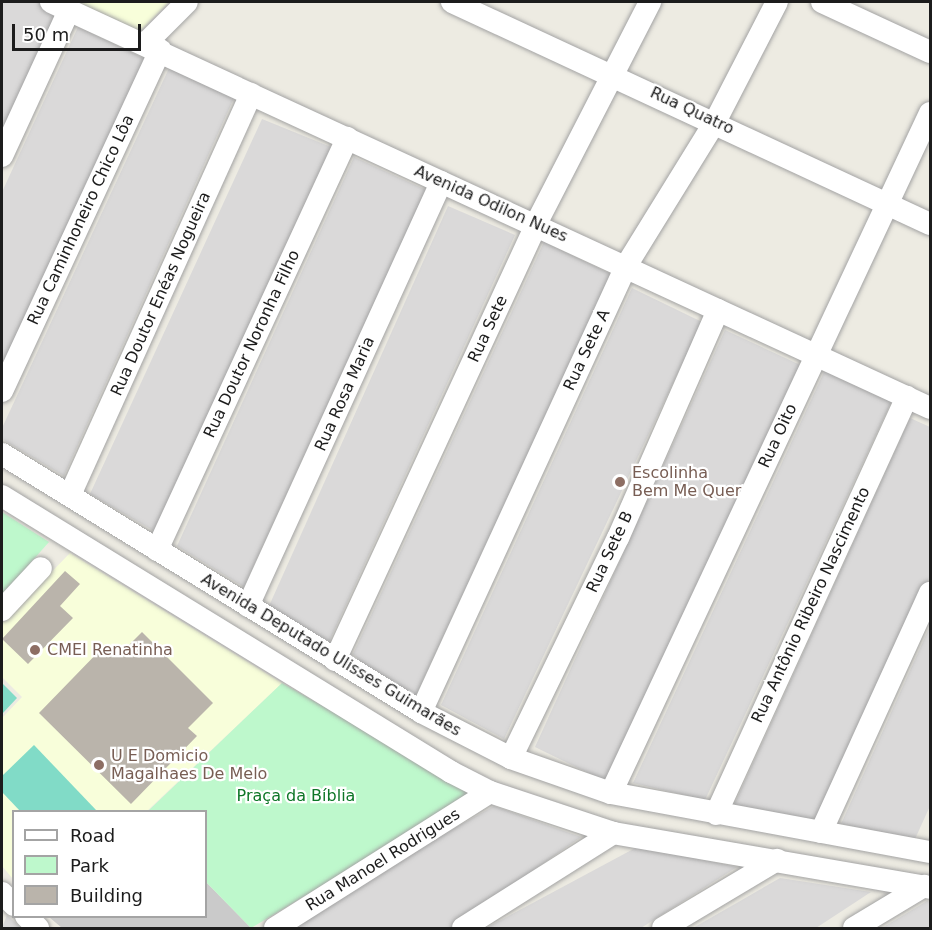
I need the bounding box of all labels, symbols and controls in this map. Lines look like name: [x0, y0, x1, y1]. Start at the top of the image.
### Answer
scale bar: [15, 12, 144, 50]
text: 50 m: [23, 24, 69, 45]
street label: Rua Quatro: [647, 83, 737, 139]
street label: Rua Caminhoneiro Chico Lôa: [24, 112, 138, 328]
street label: Avenida Odilon Nues: [411, 161, 571, 247]
street label: Rua Doutor Enéas Nogueira: [107, 189, 215, 399]
street label: Rua Doutor Noronha Filho: [200, 247, 304, 441]
street label: Rua Sete: [464, 293, 512, 365]
street label: Rua Sete A: [560, 306, 614, 394]
street label: Rua Rosa Maria: [311, 334, 379, 454]
street label: Rua Oito: [755, 401, 801, 471]
place label: Escolinha Bem Me Quer: [632, 463, 741, 501]
marker: Escolinha Bem Me Quer: [613, 475, 627, 489]
street label: Rua Antônio Ribeiro Nascimento: [748, 484, 874, 726]
street label: Rua Sete B: [583, 508, 637, 596]
street label: Avenida Deputado Ulisses Guimarães: [197, 570, 465, 740]
place label: CMEI Renatinha: [47, 640, 173, 660]
marker: CMEI Renatinha: [28, 643, 42, 657]
place label: U E Domicio Magalhaes De Melo: [111, 746, 267, 784]
marker: U E Domicio Magalhaes De Melo: [92, 758, 106, 772]
park label: Praça da Bíblia: [237, 786, 355, 806]
street label: Rua Manoel Rodrigues: [302, 805, 464, 915]
legend: [12, 810, 207, 918]
text: Road: [70, 825, 115, 846]
text: Park: [70, 855, 109, 876]
text: Building: [70, 885, 143, 906]

